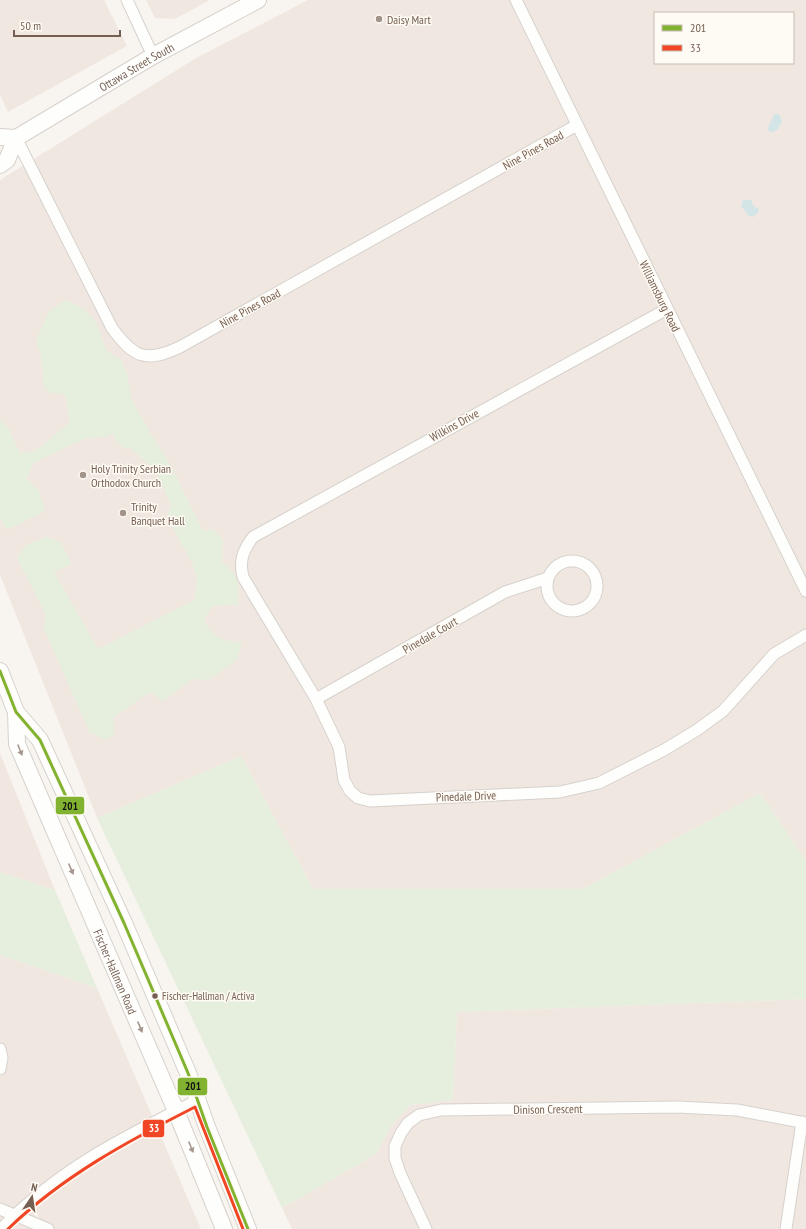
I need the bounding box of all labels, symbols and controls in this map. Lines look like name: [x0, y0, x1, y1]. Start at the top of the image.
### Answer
scale bar: [14, 12, 120, 38]
place label: Daisy Mart: [387, 12, 431, 27]
legend: [654, 12, 794, 64]
marker: Daisy Mart: [374, 14, 384, 24]
text: 50 m: [20, 18, 41, 33]
text: 201: [690, 20, 706, 35]
street label: Ottawa Street South: [96, 39, 176, 94]
text: 33: [690, 40, 701, 55]
street label: Nine Pines Road: [500, 127, 566, 173]
street label: Williamsburg Road: [636, 258, 684, 334]
street label: Nine Pines Road: [217, 285, 283, 331]
street label: Wilkins Drive: [427, 405, 481, 445]
place label: Holy Trinity Serbian Orthodox Church: [91, 461, 171, 490]
marker: Holy Trinity Serbian Orthodox Church: [78, 470, 88, 480]
place label: Trinity Banquet Hall: [131, 499, 185, 528]
marker: Trinity Banquet Hall: [118, 508, 128, 518]
street label: Pinedale Court: [400, 613, 461, 657]
one-way arrow: [17, 745, 23, 757]
street label: Pinedale Drive: [436, 787, 496, 805]
line badge: 201: [55, 796, 85, 815]
text: 201: [62, 799, 78, 813]
one-way arrow: [69, 864, 75, 876]
street label: Fischer-Hallman Road: [91, 927, 141, 1016]
place label: Fischer-Hallman / Activa: [162, 989, 255, 1003]
marker: Fischer-Hallman / Activa: [150, 991, 160, 1001]
one-way arrow: [137, 1022, 143, 1034]
line badge: 201: [177, 1077, 208, 1096]
text: 201: [185, 1079, 201, 1093]
street label: Dinison Crescent: [513, 1101, 583, 1117]
line badge: 33: [142, 1119, 165, 1138]
text: 33: [149, 1121, 159, 1135]
one-way arrow: [188, 1142, 194, 1153]
north arrow: [12, 1177, 52, 1217]
text: N: [30, 1180, 39, 1195]

